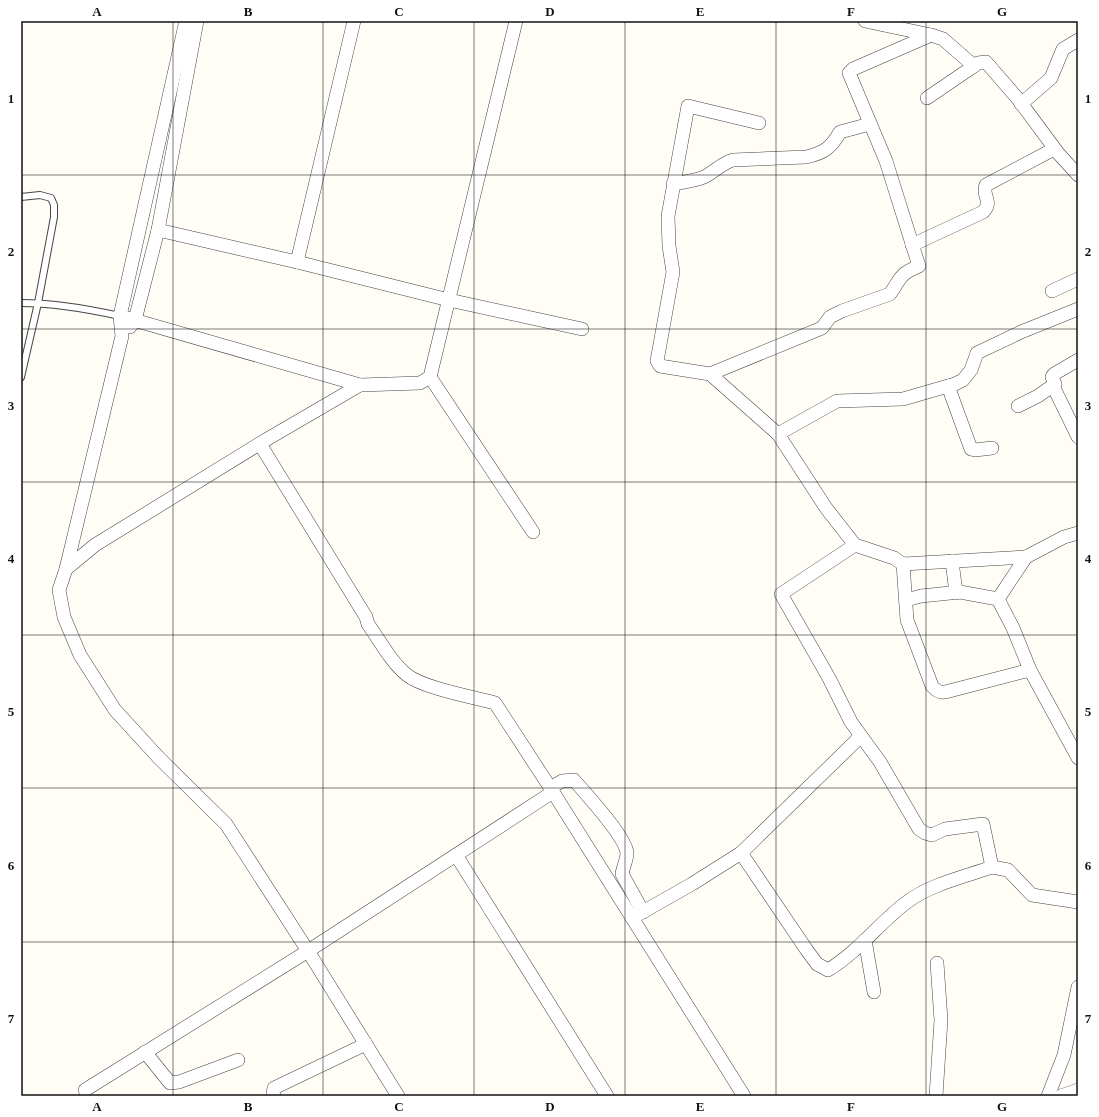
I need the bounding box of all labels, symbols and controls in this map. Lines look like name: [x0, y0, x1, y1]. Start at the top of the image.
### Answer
text: A: [92, 4, 102, 19]
text: B: [244, 4, 253, 19]
text: C: [394, 4, 404, 19]
text: D: [545, 4, 555, 19]
text: E: [696, 4, 704, 19]
text: F: [847, 4, 855, 19]
text: G: [997, 4, 1007, 19]
text: 1: [8, 91, 14, 106]
text: 1: [1085, 91, 1091, 106]
text: 2: [8, 244, 14, 259]
text: 2: [1085, 244, 1091, 259]
text: 3: [8, 398, 15, 413]
text: 3: [1085, 398, 1092, 413]
text: 4: [8, 551, 15, 566]
text: 4: [1085, 551, 1092, 566]
text: 5: [8, 704, 15, 719]
text: 5: [1085, 704, 1092, 719]
text: 6: [8, 858, 15, 873]
text: 6: [1085, 858, 1092, 873]
text: 7: [8, 1011, 15, 1026]
text: 7: [1085, 1011, 1092, 1026]
text: A: [92, 1099, 102, 1114]
text: B: [244, 1099, 253, 1114]
text: C: [394, 1099, 404, 1114]
text: D: [545, 1099, 555, 1114]
text: E: [696, 1099, 704, 1114]
text: F: [847, 1099, 855, 1114]
text: G: [997, 1099, 1007, 1114]

